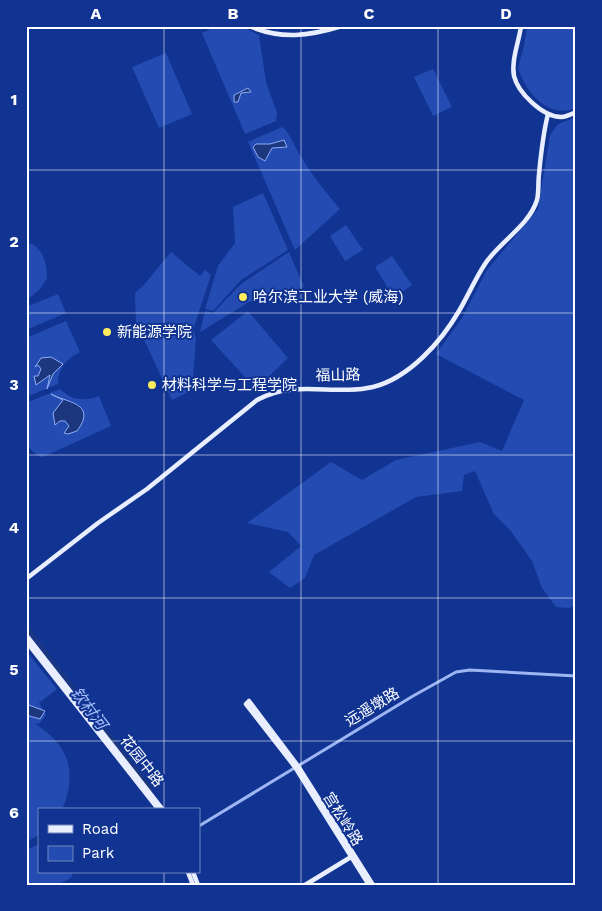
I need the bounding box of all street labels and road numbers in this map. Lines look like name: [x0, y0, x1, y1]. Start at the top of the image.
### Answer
street label: 福山路: [315, 366, 361, 384]
street label: 远遥墩路: [342, 684, 402, 730]
street label: 花园中路: [116, 732, 168, 790]
street label: 宫松岭路: [319, 789, 367, 849]

